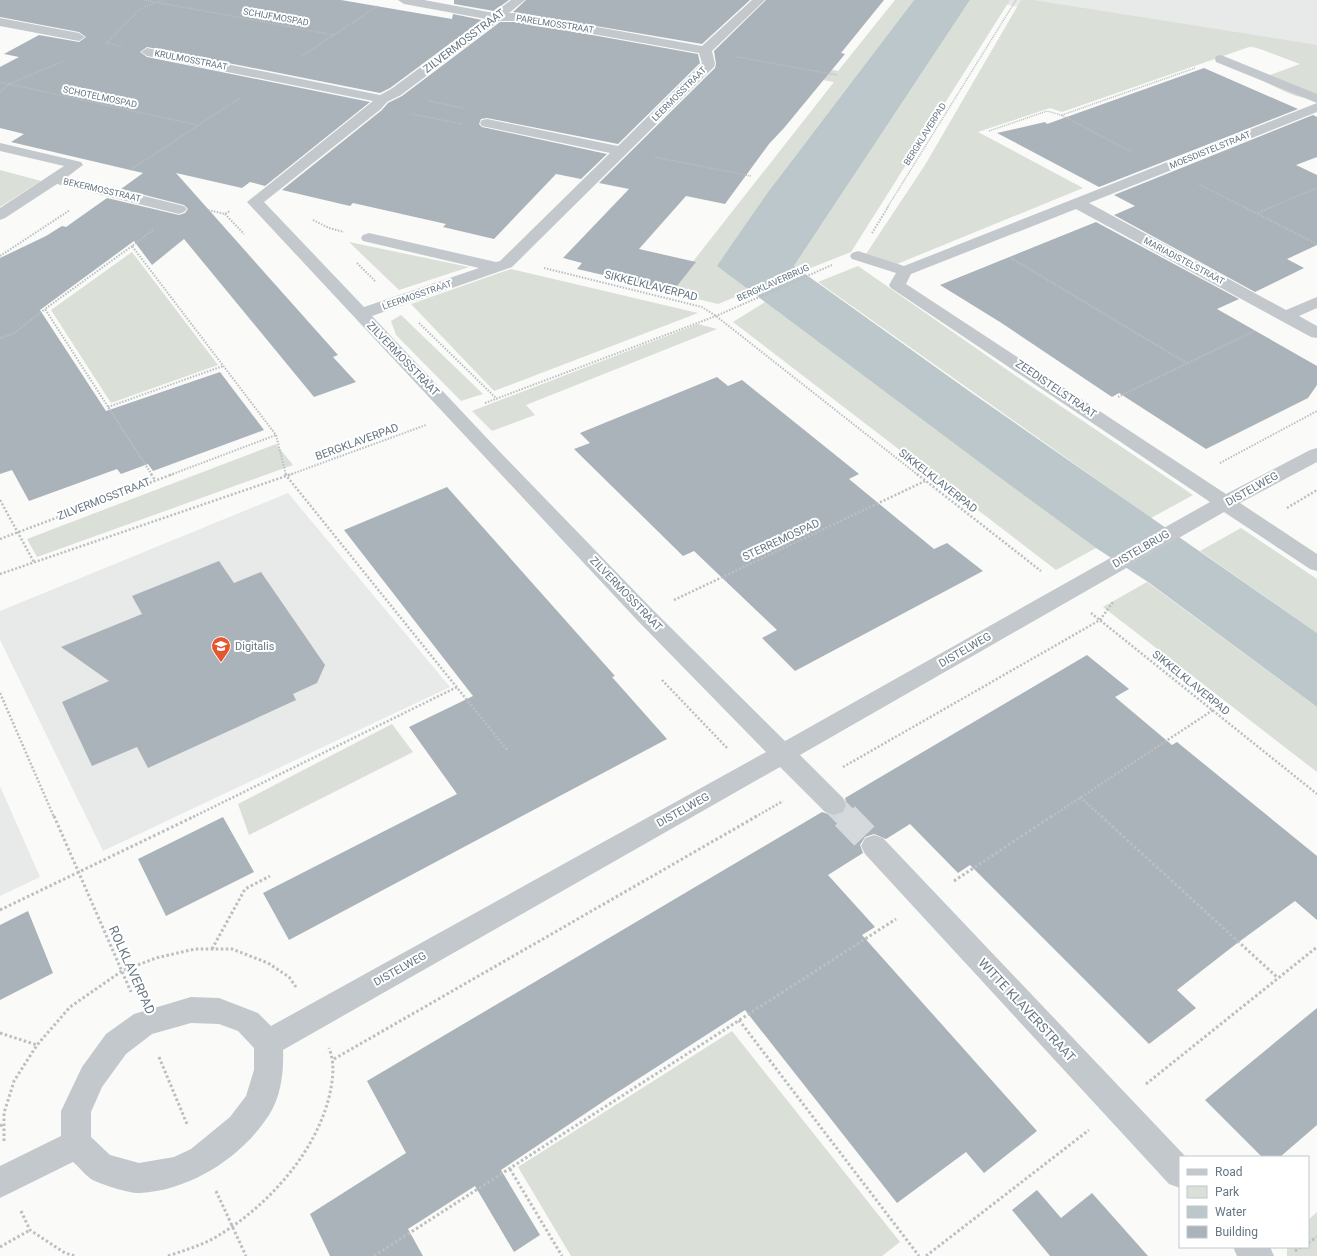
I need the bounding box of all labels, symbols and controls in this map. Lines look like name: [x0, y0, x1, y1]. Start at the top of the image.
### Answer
street label: SCHIJFMOSPAD: [243, 6, 310, 28]
street label: ZILVERMOSSTRAAT: [421, 6, 508, 76]
street label: PARELMOSSTRAAT: [515, 13, 595, 35]
street label: KRULMOSSTRAAT: [154, 48, 229, 72]
street label: LEERMOSSTRAAT: [650, 64, 709, 123]
street label: SCHOTELMOSPAD: [62, 84, 138, 110]
street label: BERGKLAVERPAD: [902, 101, 948, 167]
street label: MOESDISTELSTRAAT: [1168, 129, 1252, 171]
street label: BEKERMOSSTRAAT: [62, 176, 142, 204]
street label: MARIADISTELSTRAAT: [1142, 236, 1226, 287]
street label: BERGKLAVERBRUG: [735, 263, 811, 303]
street label: SIKKELKLAVERPAD: [603, 268, 699, 304]
street label: LEERMOSSTRAAT: [381, 278, 454, 312]
street label: ZILVERMOSSTRAAT: [364, 319, 442, 399]
street label: ZEEDISTELSTRAAT: [1013, 357, 1099, 421]
street label: BERGKLAVERPAD: [314, 421, 400, 463]
street label: SIKKELKLAVERPAD: [896, 446, 980, 516]
street label: DISTELWEG: [1223, 469, 1281, 509]
street label: ZILVERMOSSTRAAT: [56, 475, 153, 523]
street label: STERREMOSPAD: [740, 516, 822, 564]
street label: DISTELBRUG: [1110, 527, 1172, 571]
street label: ZILVERMOSSTRAAT: [587, 554, 665, 634]
street label: DISTELWEG: [937, 630, 993, 670]
school or university icon: Digitalis: [210, 635, 232, 663]
place label: Digitalis: [235, 640, 275, 653]
street label: SIKKELKLAVERPAD: [1150, 648, 1232, 718]
street label: DISTELWEG: [654, 790, 712, 830]
street label: ROLKLAVERPAD: [106, 923, 158, 1017]
street label: DISTELWEG: [371, 949, 429, 989]
street label: WITTE KLAVERSTRAAT: [975, 955, 1079, 1065]
legend: [1179, 1156, 1309, 1248]
text: Road: [1215, 1165, 1243, 1179]
text: Park: [1215, 1185, 1240, 1199]
text: Water: [1215, 1205, 1246, 1219]
text: Building: [1215, 1225, 1258, 1239]

